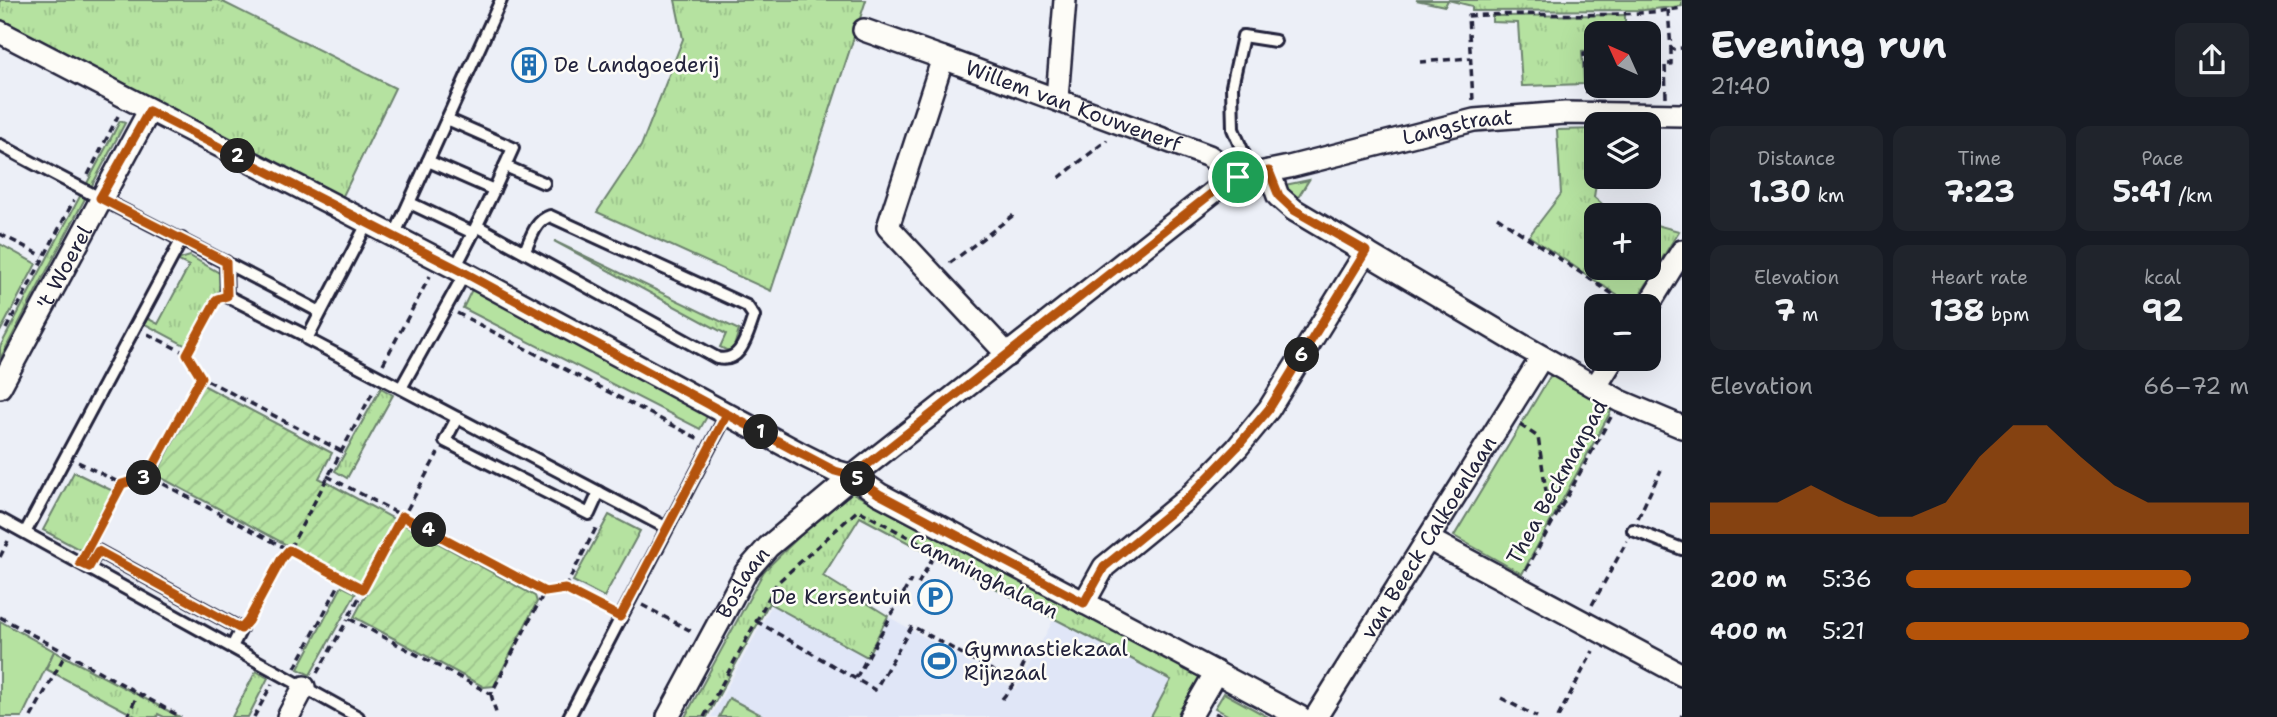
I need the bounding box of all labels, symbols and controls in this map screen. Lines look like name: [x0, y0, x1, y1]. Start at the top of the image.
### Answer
text: Evening run: [1710, 19, 1947, 70]
north arrow: [1584, 21, 1661, 98]
map controls: [1584, 21, 1661, 371]
button: share: [2175, 23, 2249, 97]
building icon: De Landgoederij: [510, 46, 548, 84]
place label: De Landgoederij: [554, 51, 719, 79]
street label: Willem van Kouwenerf: [961, 53, 1185, 159]
text: 21:40: [1710, 71, 1771, 101]
street label: Langstraat: [1399, 103, 1514, 152]
button: layers: [1584, 112, 1661, 189]
pin: 2: [220, 138, 256, 174]
text: 2: [231, 143, 244, 168]
text: Distance: [1758, 146, 1835, 171]
text: Time: [1958, 146, 2001, 171]
text: Pace: [2142, 146, 2183, 171]
pin: [1208, 147, 1268, 207]
icon: arrive: [1219, 158, 1257, 196]
text: 1.30: [1749, 171, 1811, 212]
text: 7:23: [1944, 171, 2015, 212]
text: 5:41: [2112, 171, 2172, 212]
text: km: [1811, 183, 1844, 208]
text: /km: [2172, 183, 2213, 208]
button: +: [1584, 203, 1661, 280]
street label: 't Woerel: [31, 220, 99, 314]
text: Elevation: [1754, 265, 1839, 290]
text: Heart rate: [1931, 265, 2028, 290]
text: kcal: [2144, 265, 2181, 290]
text: 7: [1775, 290, 1796, 331]
text: 138: [1930, 290, 1985, 331]
text: 92: [2142, 290, 2183, 331]
button: −: [1584, 294, 1661, 371]
text: m: [1796, 302, 1818, 327]
text: bpm: [1985, 302, 2029, 327]
pin: 6: [1284, 338, 1320, 372]
text: 6: [1295, 342, 1308, 367]
text: Elevation: [1710, 371, 1813, 401]
text: 66–72 m: [2143, 371, 2249, 401]
street label: Thea Beckmanpad: [1500, 395, 1614, 569]
pin: 1: [744, 414, 778, 450]
text: 1: [756, 419, 765, 444]
street label: van Beeck Calkoenlaan: [1354, 431, 1503, 644]
pin: 3: [127, 461, 162, 496]
pin: 5: [840, 462, 876, 496]
text: 3: [137, 465, 150, 490]
text: 5: [852, 466, 863, 491]
pin: 4: [412, 512, 446, 548]
text: 4: [422, 517, 435, 542]
street label: Camminghalaan: [905, 526, 1063, 626]
street label: Boslaan: [710, 541, 776, 623]
text: 200 m: [1710, 564, 1787, 594]
text: 5:36: [1822, 564, 1872, 594]
parking icon: De Kersentuin: [916, 578, 954, 616]
place label: De Kersentuin: [771, 583, 911, 611]
text: 400 m: [1710, 616, 1787, 646]
text: 5:21: [1822, 616, 1865, 646]
place label: Gymnastiekzaal Rijnzaal: [964, 635, 1129, 687]
sports icon: Gymnastiekzaal Rijnzaal: [920, 642, 958, 680]

